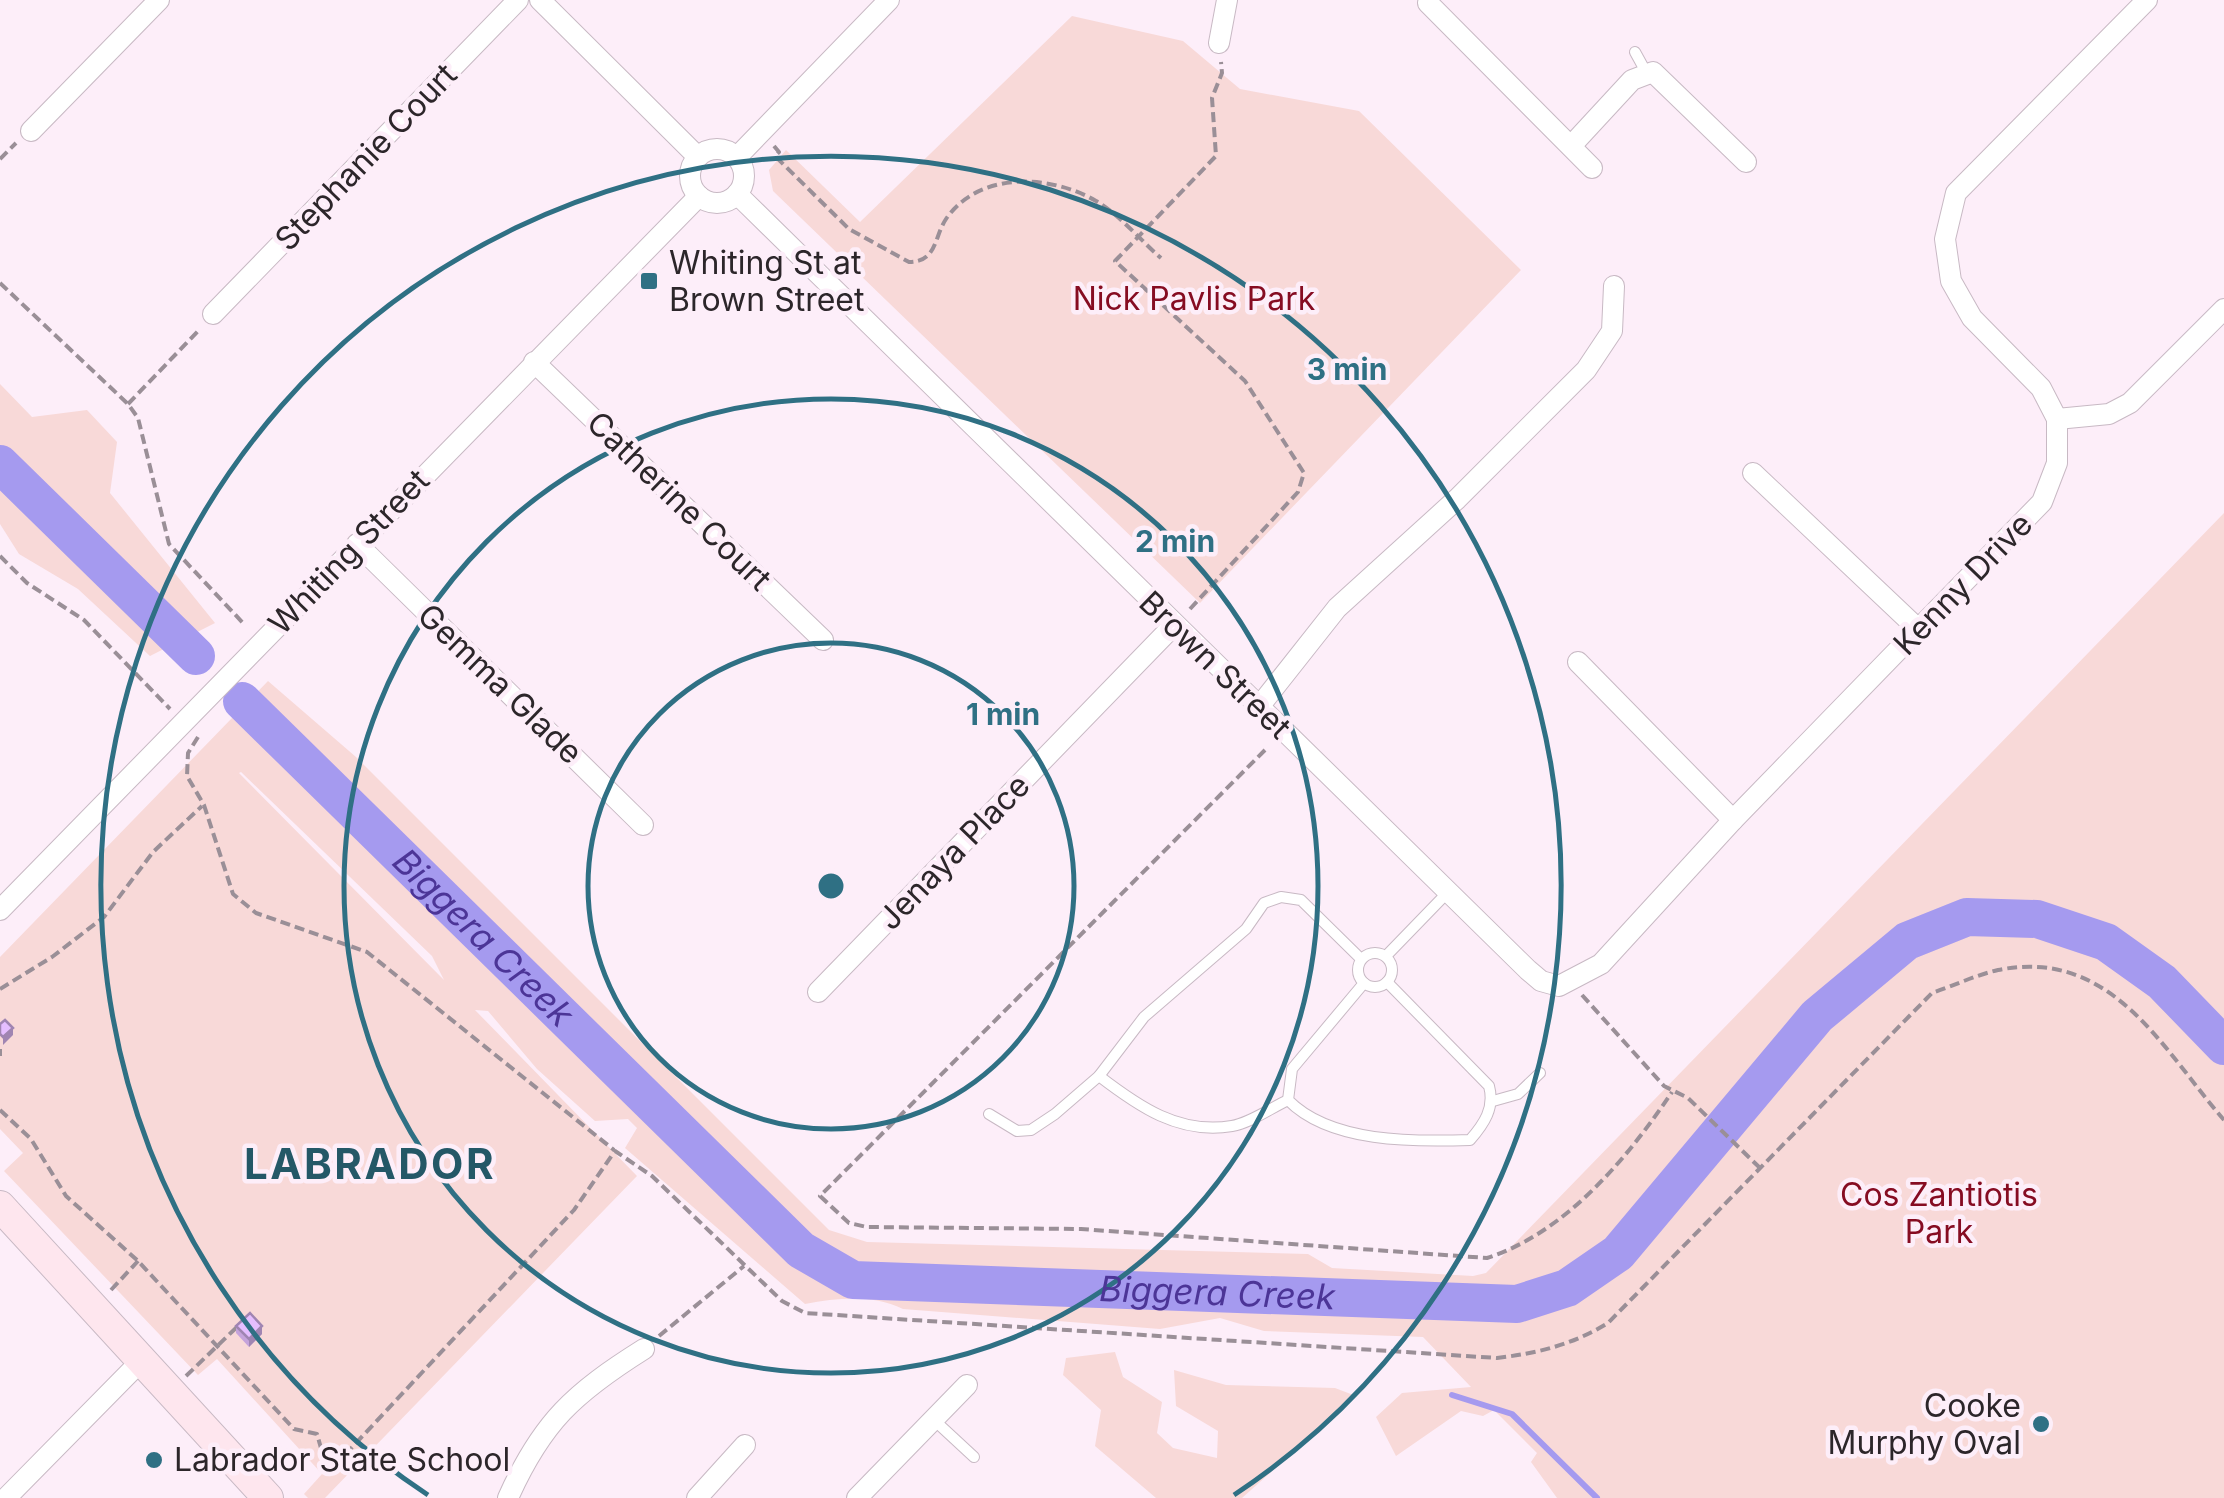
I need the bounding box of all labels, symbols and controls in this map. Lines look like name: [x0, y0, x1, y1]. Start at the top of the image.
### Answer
street label: Stephanie Court: [267, 55, 465, 258]
place label: Whiting St at Brown Street: [669, 243, 864, 319]
marker: Whiting St at Brown Street: [638, 270, 660, 292]
park label: Nick Pavlis Park: [1073, 279, 1316, 318]
text: 3 min: [1307, 351, 1387, 387]
street label: Catherine Court: [579, 403, 779, 598]
street label: Whiting Street: [260, 461, 437, 642]
street label: Kenny Drive: [1885, 504, 2040, 663]
text: 2 min: [1135, 523, 1215, 559]
street label: Brown Street: [1132, 583, 1299, 747]
street label: Gemma Glade: [410, 595, 591, 772]
text: 1 min: [966, 696, 1040, 732]
street label: Jenaya Place: [870, 766, 1038, 938]
water label: Biggera Creek: [385, 839, 583, 1035]
centre of rings: [813, 868, 849, 904]
district label: LABRADOR: [244, 1138, 496, 1189]
park label: Cos Zantiotis Park: [1840, 1175, 2038, 1251]
water label: Biggera Creek: [1098, 1267, 1337, 1317]
place label: Cooke Murphy Oval: [1828, 1386, 2021, 1462]
marker: Cooke Murphy Oval: [2030, 1413, 2052, 1435]
place label: Labrador State School: [174, 1440, 510, 1479]
marker: Labrador State School: [143, 1449, 165, 1471]

